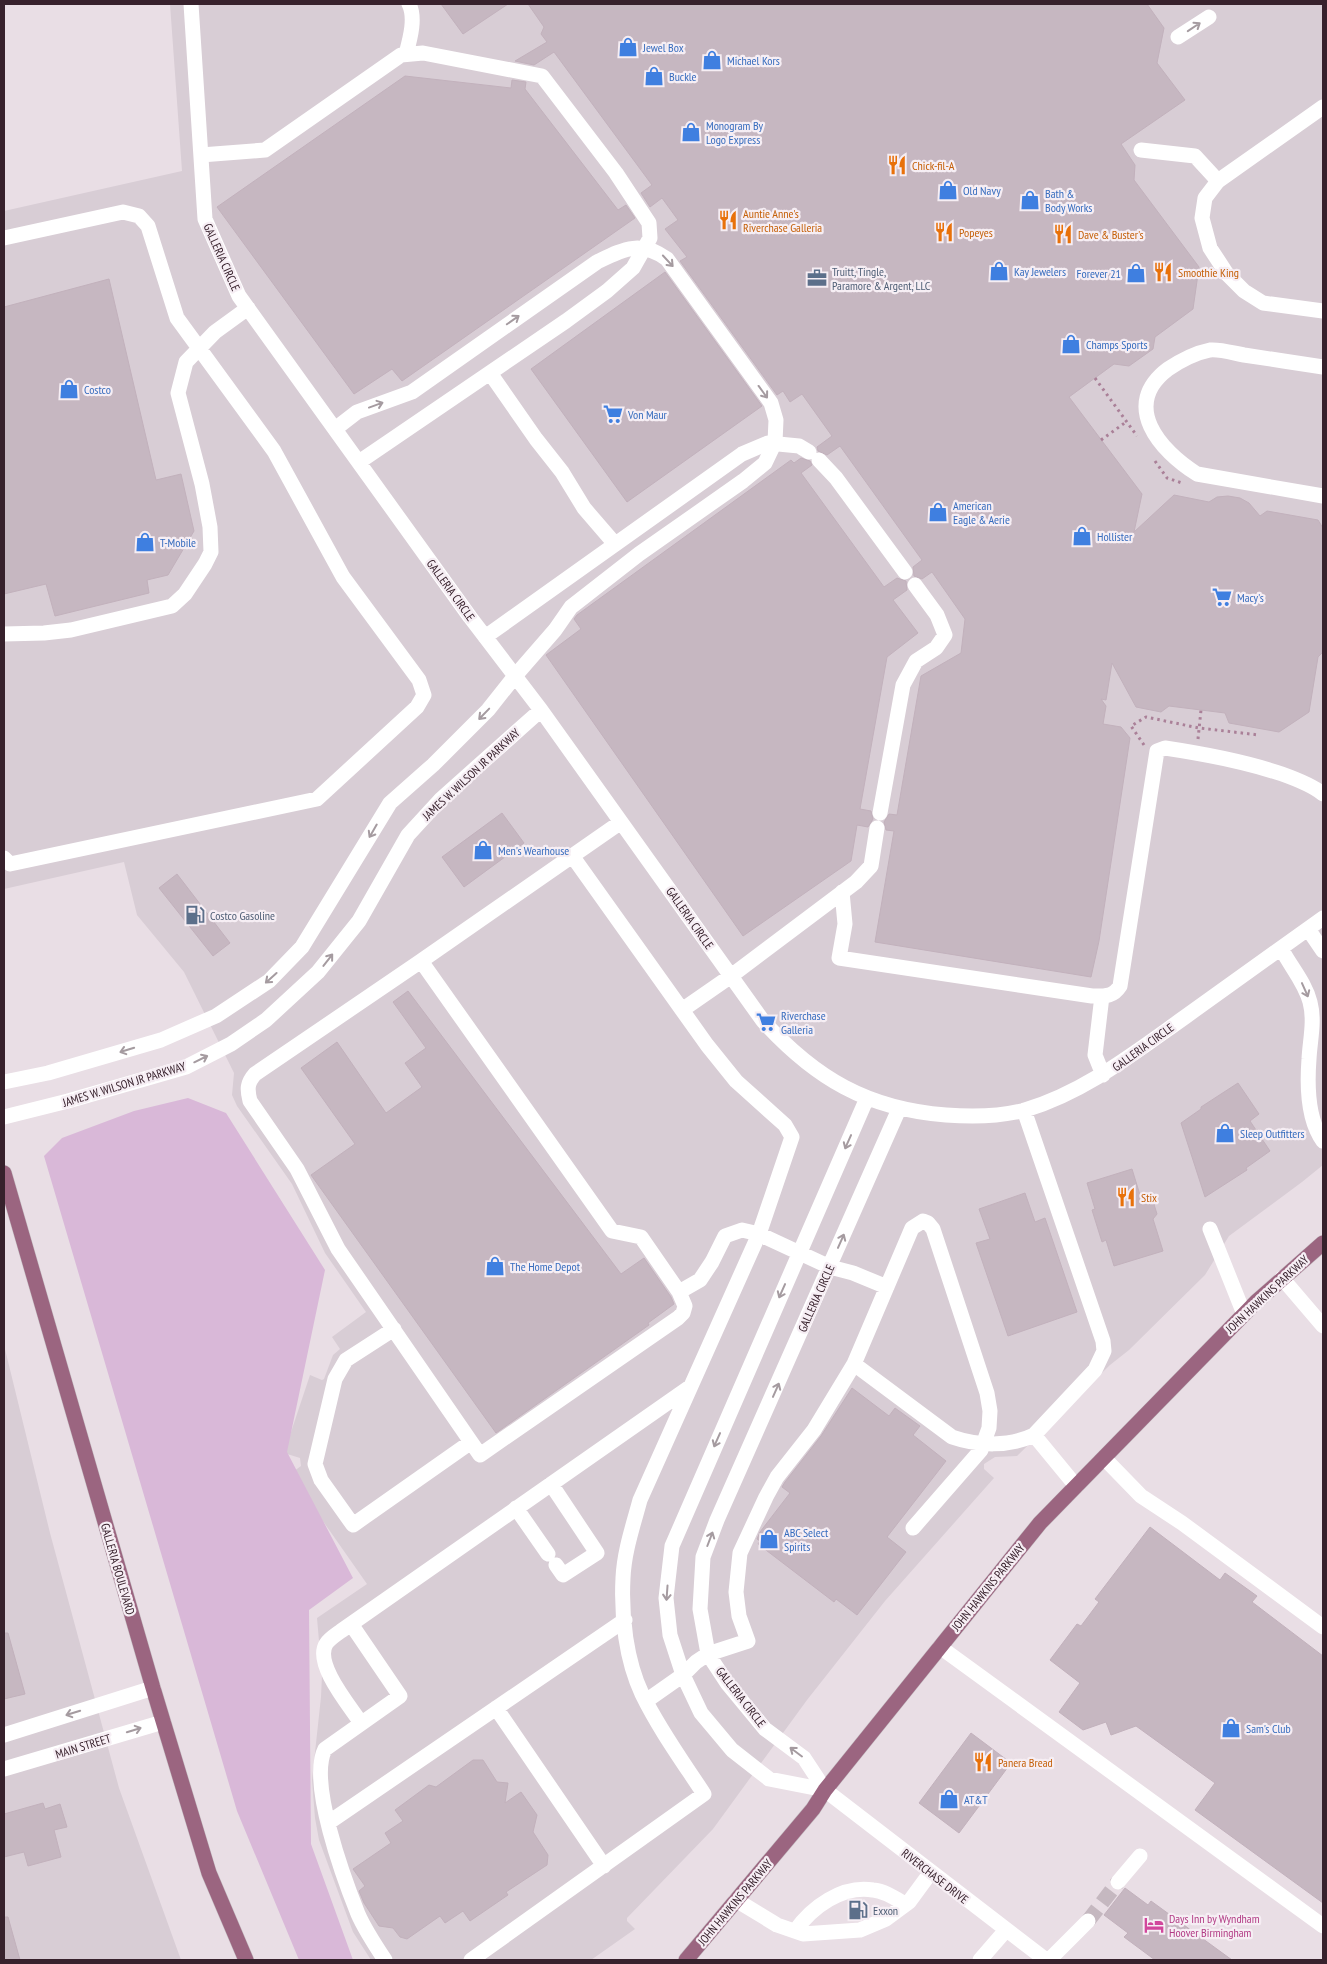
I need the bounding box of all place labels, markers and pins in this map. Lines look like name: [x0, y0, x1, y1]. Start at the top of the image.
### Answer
shop icon: Jewel Box: [617, 36, 639, 58]
place label: Jewel Box: [642, 40, 684, 55]
shop icon: Michael Kors: [701, 49, 723, 71]
place label: Michael Kors: [727, 53, 780, 68]
shop icon: Buckle: [643, 65, 665, 87]
place label: Buckle: [669, 69, 697, 84]
place label: Monogram By Logo Express: [706, 118, 764, 147]
shop icon: Monogram By Logo Express: [680, 121, 702, 143]
restaurant icon: Chick-fil-A: [886, 154, 908, 176]
place label: Chick-fil-A: [912, 158, 955, 173]
shop icon: Old Navy: [937, 179, 959, 201]
place label: Old Navy: [963, 183, 1001, 198]
place label: Bath & Body Works: [1045, 186, 1092, 215]
shop icon: Bath & Body Works: [1019, 189, 1041, 211]
place label: Auntie Anne's Riverchase Galleria: [743, 206, 822, 235]
restaurant icon: Auntie Anne's Riverchase Galleria: [717, 209, 739, 231]
restaurant icon: Popeyes: [933, 221, 955, 243]
restaurant icon: Dave & Buster's: [1052, 223, 1074, 245]
place label: Popeyes: [959, 225, 993, 240]
place label: Dave & Buster's: [1078, 227, 1144, 242]
shop icon: Kay Jewelers: [988, 260, 1010, 282]
restaurant icon: Smoothie King: [1152, 261, 1174, 283]
shop icon: Forever 21: [1125, 262, 1147, 284]
place label: Truitt, Tingle, Paramore & Argent, LLC: [832, 264, 931, 293]
place label: Kay Jewelers: [1014, 264, 1066, 279]
place label: Smoothie King: [1178, 265, 1239, 280]
place label: Forever 21: [1077, 266, 1121, 281]
office icon: Truitt, Tingle, Paramore & Argent, LLC: [806, 267, 828, 289]
shop icon: Champs Sports: [1060, 333, 1082, 355]
place label: Champs Sports: [1086, 337, 1148, 352]
shop icon: Costco: [58, 378, 80, 400]
place label: Costco: [84, 382, 111, 397]
supermarket icon: Von Maur: [602, 403, 624, 425]
place label: Von Maur: [627, 407, 668, 422]
place label: American Eagle & Aerie: [953, 498, 1010, 527]
shop icon: American Eagle & Aerie: [927, 501, 949, 523]
shop icon: Hollister: [1071, 525, 1093, 547]
place label: Hollister: [1097, 529, 1133, 544]
shop icon: T-Mobile: [134, 531, 156, 553]
place label: T-Mobile: [160, 535, 196, 550]
supermarket icon: Macy's: [1211, 586, 1233, 608]
place label: Macy's: [1237, 590, 1264, 605]
shop icon: Men's Wearhouse: [472, 839, 494, 861]
place label: Men's Wearhouse: [498, 843, 569, 858]
fuel station icon: Costco Gasoline: [184, 904, 206, 926]
place label: Costco Gasoline: [210, 908, 275, 923]
place label: Riverchase Galleria: [781, 1008, 826, 1037]
supermarket icon: Riverchase Galleria: [755, 1011, 777, 1033]
shop icon: Sleep Outfitters: [1214, 1122, 1236, 1144]
place label: Sleep Outfitters: [1240, 1126, 1305, 1141]
restaurant icon: Stix: [1115, 1186, 1137, 1208]
place label: Stix: [1141, 1190, 1157, 1205]
shop icon: The Home Depot: [484, 1255, 506, 1277]
place label: The Home Depot: [510, 1259, 581, 1274]
place label: ABC Select Spirits: [784, 1525, 829, 1554]
shop icon: ABC Select Spirits: [758, 1528, 780, 1550]
shop icon: Sam's Club: [1220, 1717, 1242, 1739]
place label: Sam's Club: [1246, 1721, 1291, 1736]
restaurant icon: Panera Bread: [972, 1751, 994, 1773]
place label: Panera Bread: [998, 1755, 1053, 1770]
shop icon: AT&T: [938, 1788, 960, 1810]
place label: AT&T: [964, 1792, 988, 1807]
fuel station icon: Exxon: [847, 1899, 869, 1921]
place label: Exxon: [873, 1903, 898, 1918]
place label: Days Inn by Wyndham Hoover Birmingham: [1169, 1911, 1260, 1940]
hotel icon: Days Inn by Wyndham Hoover Birmingham: [1143, 1914, 1165, 1936]

